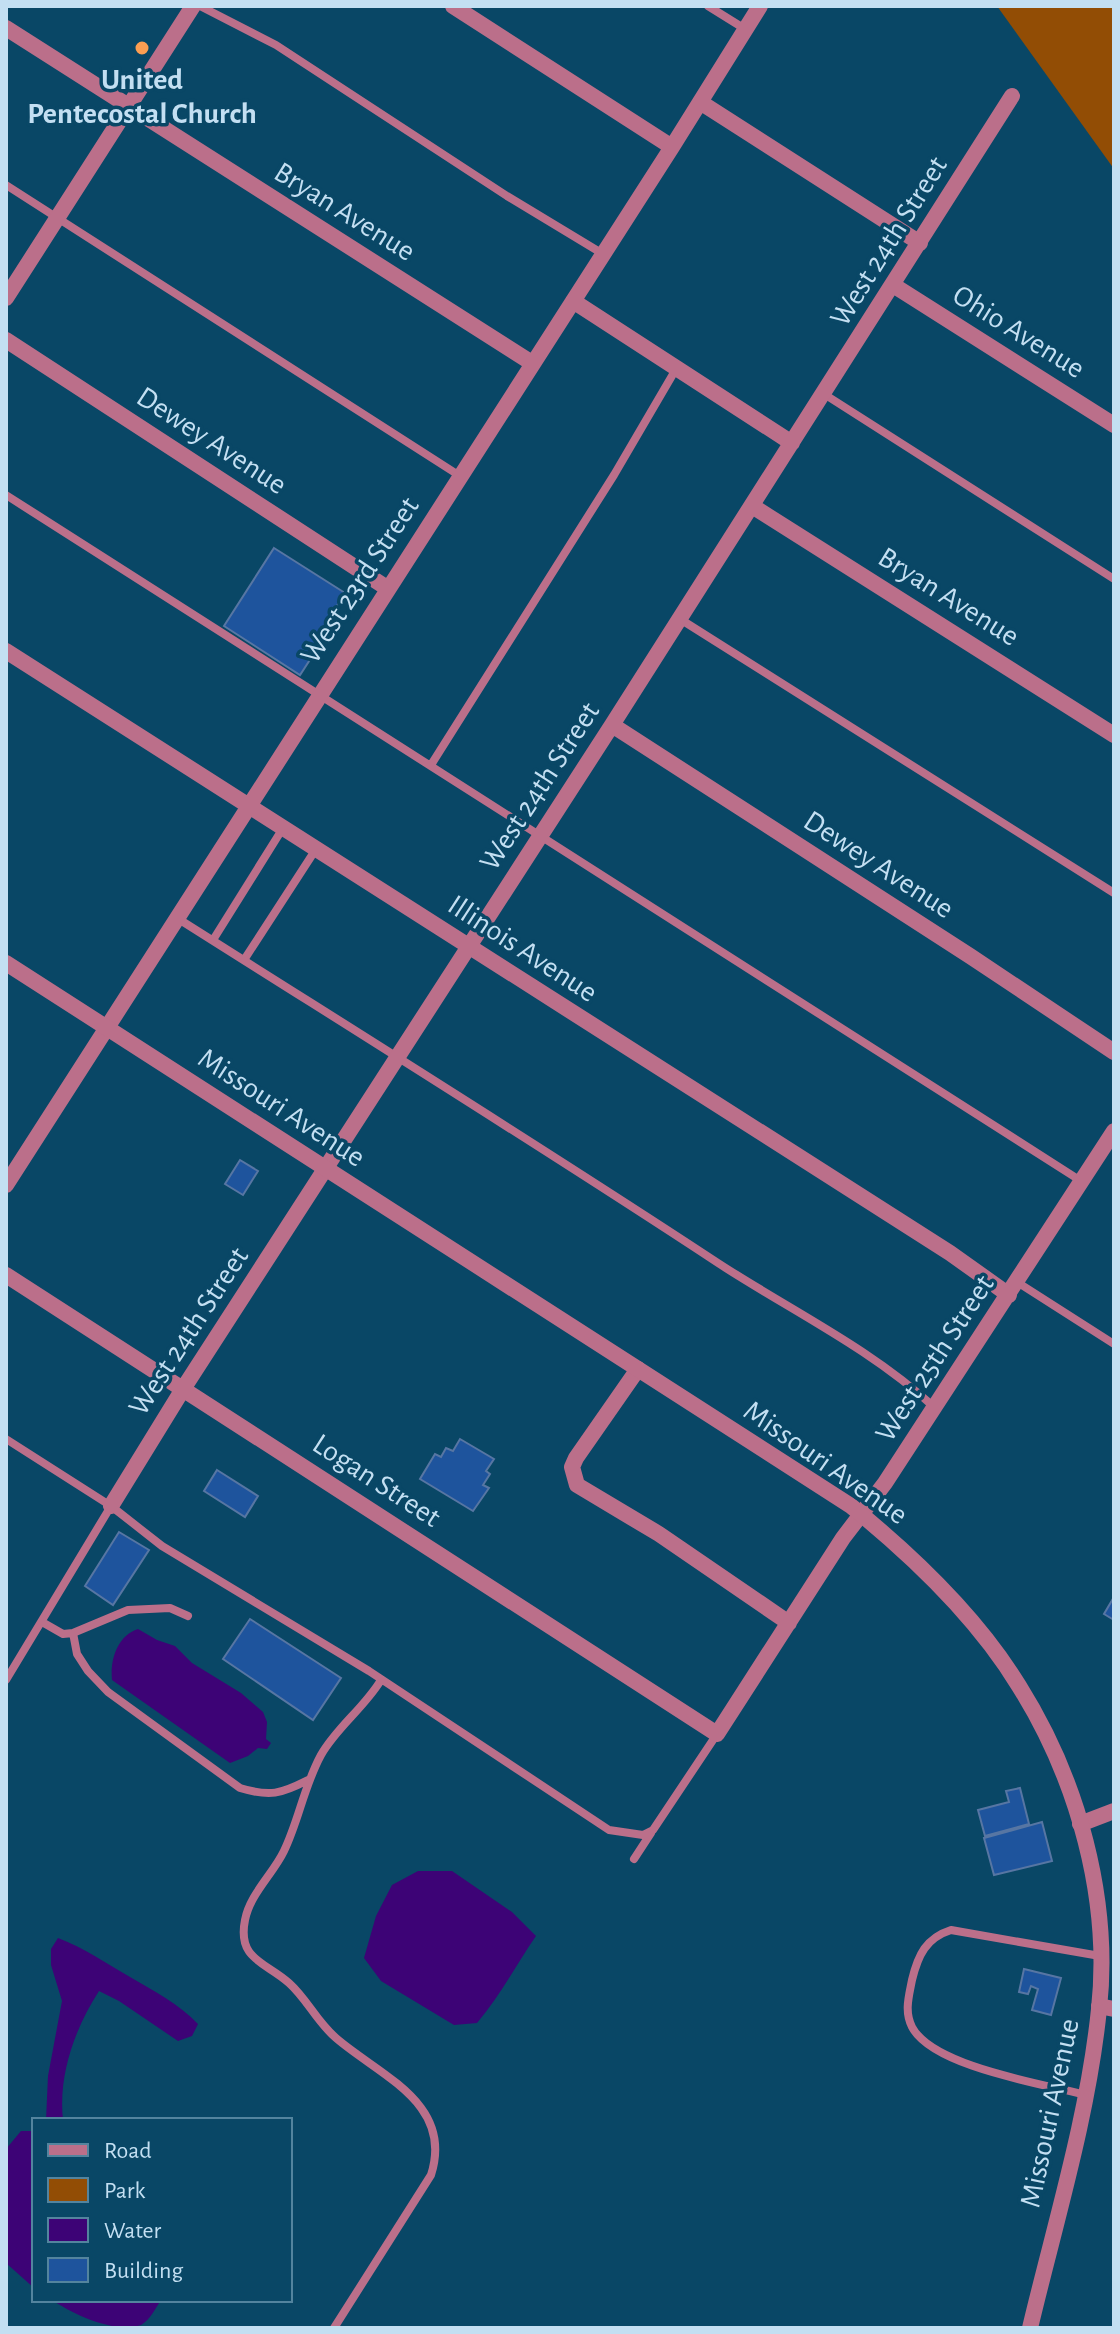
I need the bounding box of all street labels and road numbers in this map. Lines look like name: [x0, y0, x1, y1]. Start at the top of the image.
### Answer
street label: West 24th Street: [825, 151, 953, 332]
street label: Bryan Avenue: [269, 157, 420, 267]
street label: Ohio Avenue: [947, 280, 1090, 384]
street label: Dewey Avenue: [131, 381, 292, 500]
street label: West 23rd Street: [295, 492, 425, 669]
street label: Bryan Avenue: [873, 542, 1024, 652]
street label: West 24th Street: [474, 697, 605, 876]
street label: Dewey Avenue: [798, 805, 959, 924]
street label: Illinois Avenue: [443, 890, 602, 1008]
street label: Missouri Avenue: [193, 1043, 370, 1173]
street label: West 24th Street: [123, 1242, 254, 1421]
street label: West 25th Street: [870, 1270, 1000, 1447]
street label: Missouri Avenue: [738, 1395, 913, 1530]
street label: Logan Street: [307, 1429, 446, 1533]
street label: Missouri Avenue: [1015, 2016, 1085, 2210]

